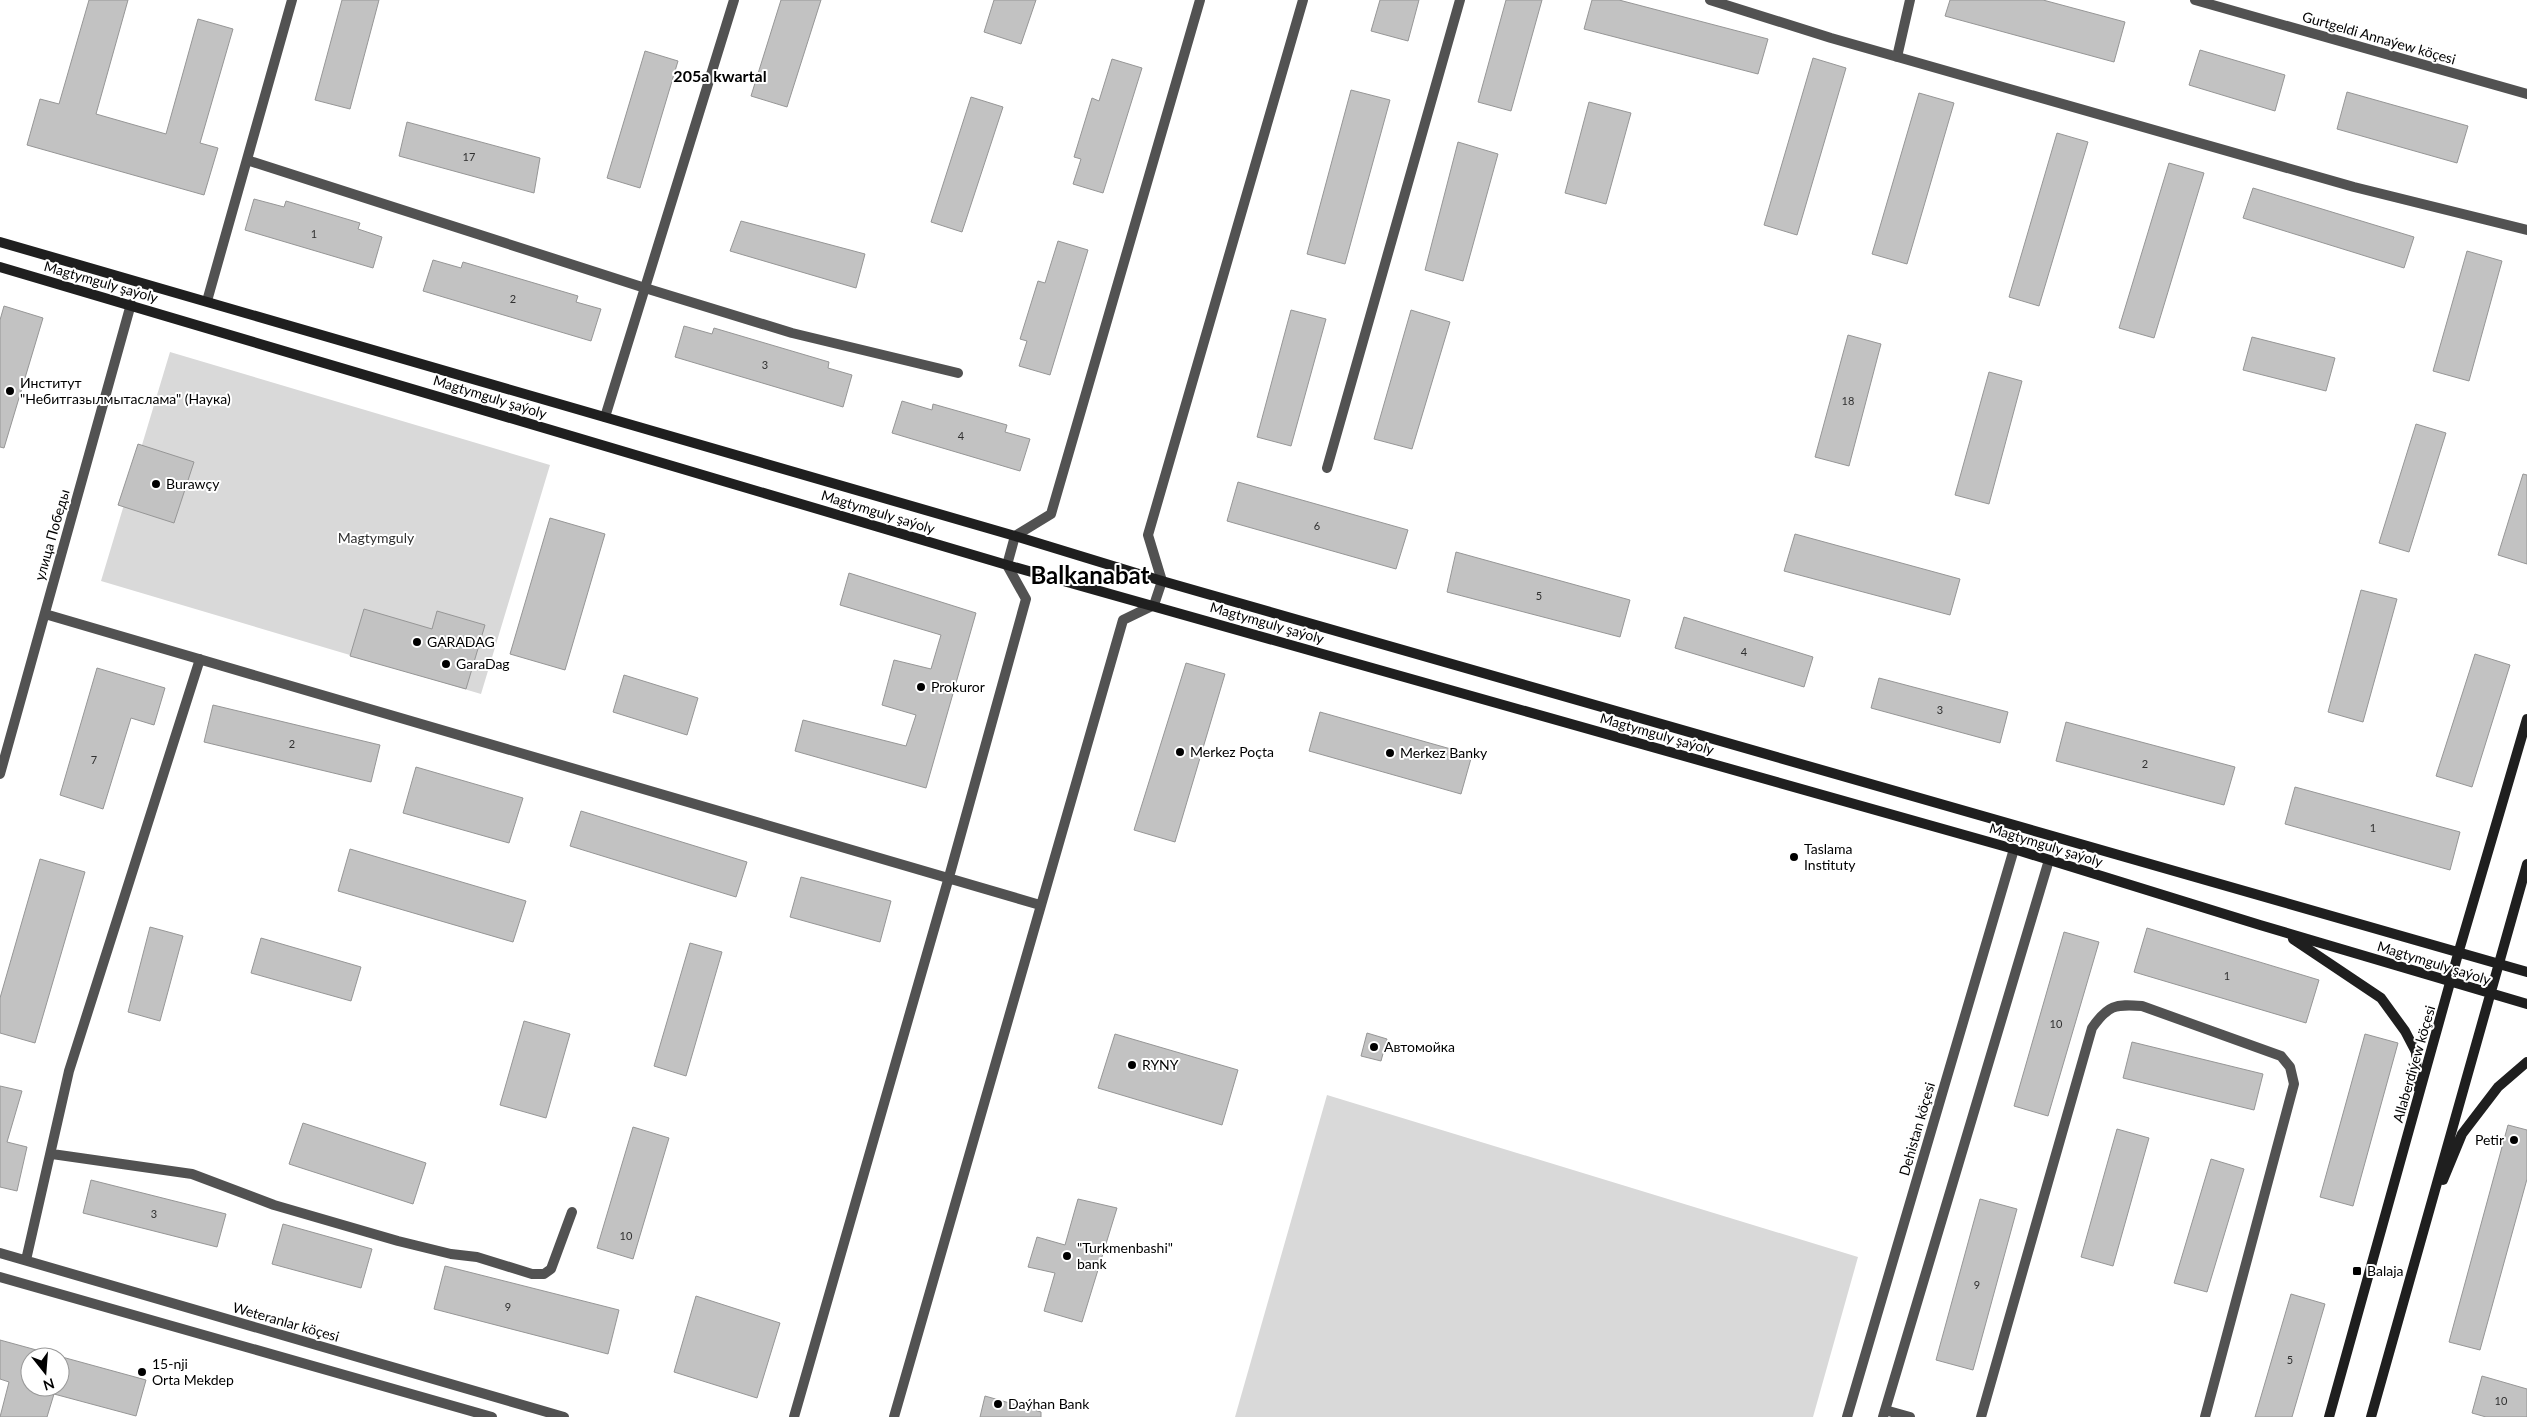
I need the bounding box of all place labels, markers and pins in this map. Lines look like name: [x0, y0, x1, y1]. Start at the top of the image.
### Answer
place label: Институт "Небитгазылмытаслама" (Наука): [20, 374, 231, 407]
marker: Институт "Небитгазылмытаслама" (Наука): [4, 385, 16, 397]
place label: Burawçy: [166, 475, 220, 492]
marker: Burawçy: [150, 478, 162, 490]
place label: GARADAG: [427, 633, 495, 650]
marker: GARADAG: [411, 636, 423, 648]
place label: GaraDag: [456, 655, 510, 672]
marker: GaraDag: [440, 658, 452, 670]
place label: Prokuror: [931, 678, 985, 695]
marker: Prokuror: [915, 681, 927, 693]
place label: Merkez Poçta: [1190, 743, 1274, 760]
place label: Merkez Banky: [1400, 744, 1488, 761]
marker: Merkez Poçta: [1174, 746, 1186, 758]
marker: Merkez Banky: [1384, 747, 1396, 759]
place label: Taslama Instituty: [1804, 840, 1856, 873]
marker: Taslama Instituty: [1788, 851, 1800, 863]
place label: Автомойка: [1384, 1038, 1455, 1055]
marker: Автомойка: [1368, 1041, 1380, 1053]
place label: RYNY: [1142, 1056, 1179, 1073]
marker: RYNY: [1126, 1059, 1138, 1071]
place label: Petir: [2475, 1131, 2504, 1148]
marker: Petir: [2508, 1134, 2520, 1146]
place label: "Turkmenbashi" bank: [1077, 1239, 1173, 1272]
marker: "Turkmenbashi" bank: [1061, 1250, 1073, 1262]
place label: Balaja: [2367, 1262, 2404, 1279]
marker: Balaja: [2351, 1265, 2363, 1277]
place label: 15-nji Orta Mekdep: [152, 1355, 234, 1388]
marker: 15-nji Orta Mekdep: [136, 1366, 148, 1378]
place label: Daýhan Bank: [1008, 1395, 1090, 1412]
marker: Daýhan Bank: [992, 1398, 1004, 1410]

